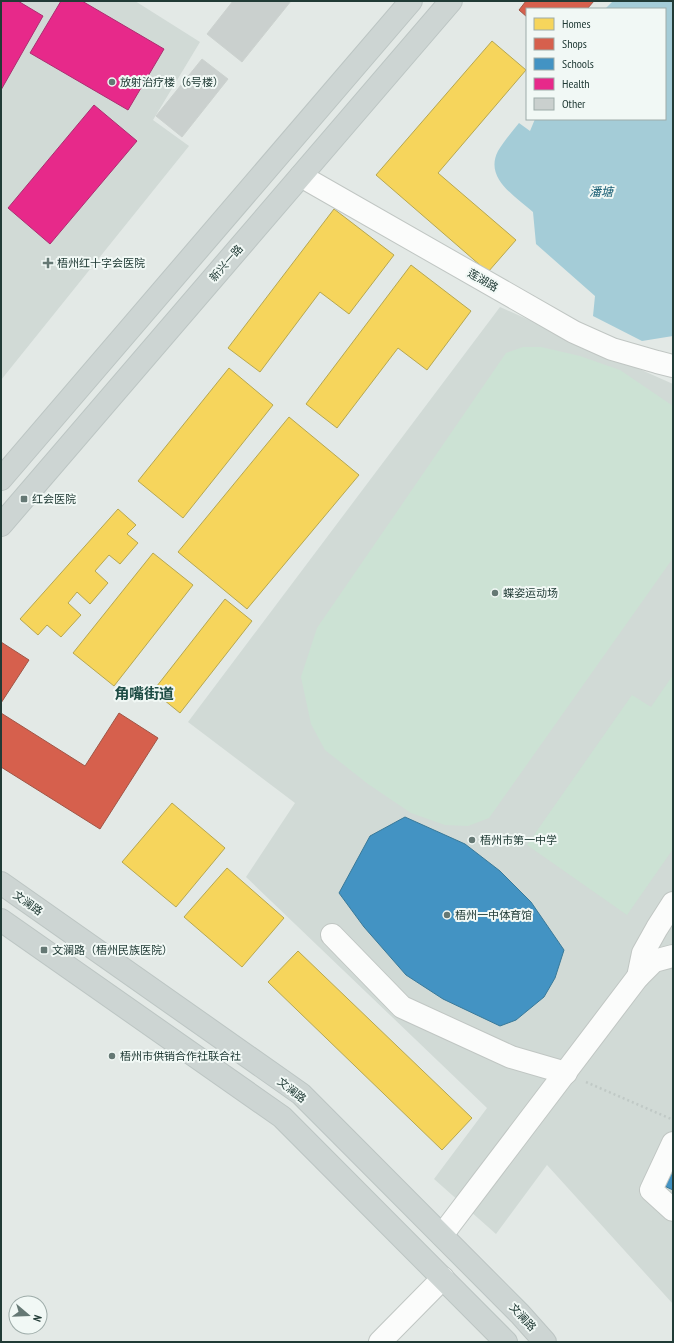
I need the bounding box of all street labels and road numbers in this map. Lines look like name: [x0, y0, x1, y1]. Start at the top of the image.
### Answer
street label: 新兴一路: [206, 242, 246, 284]
street label: 莲湖路: [465, 266, 501, 294]
street label: 文澜路: [10, 888, 46, 918]
street label: 文澜路: [275, 1074, 309, 1106]
street label: 文澜路: [507, 1300, 539, 1334]

